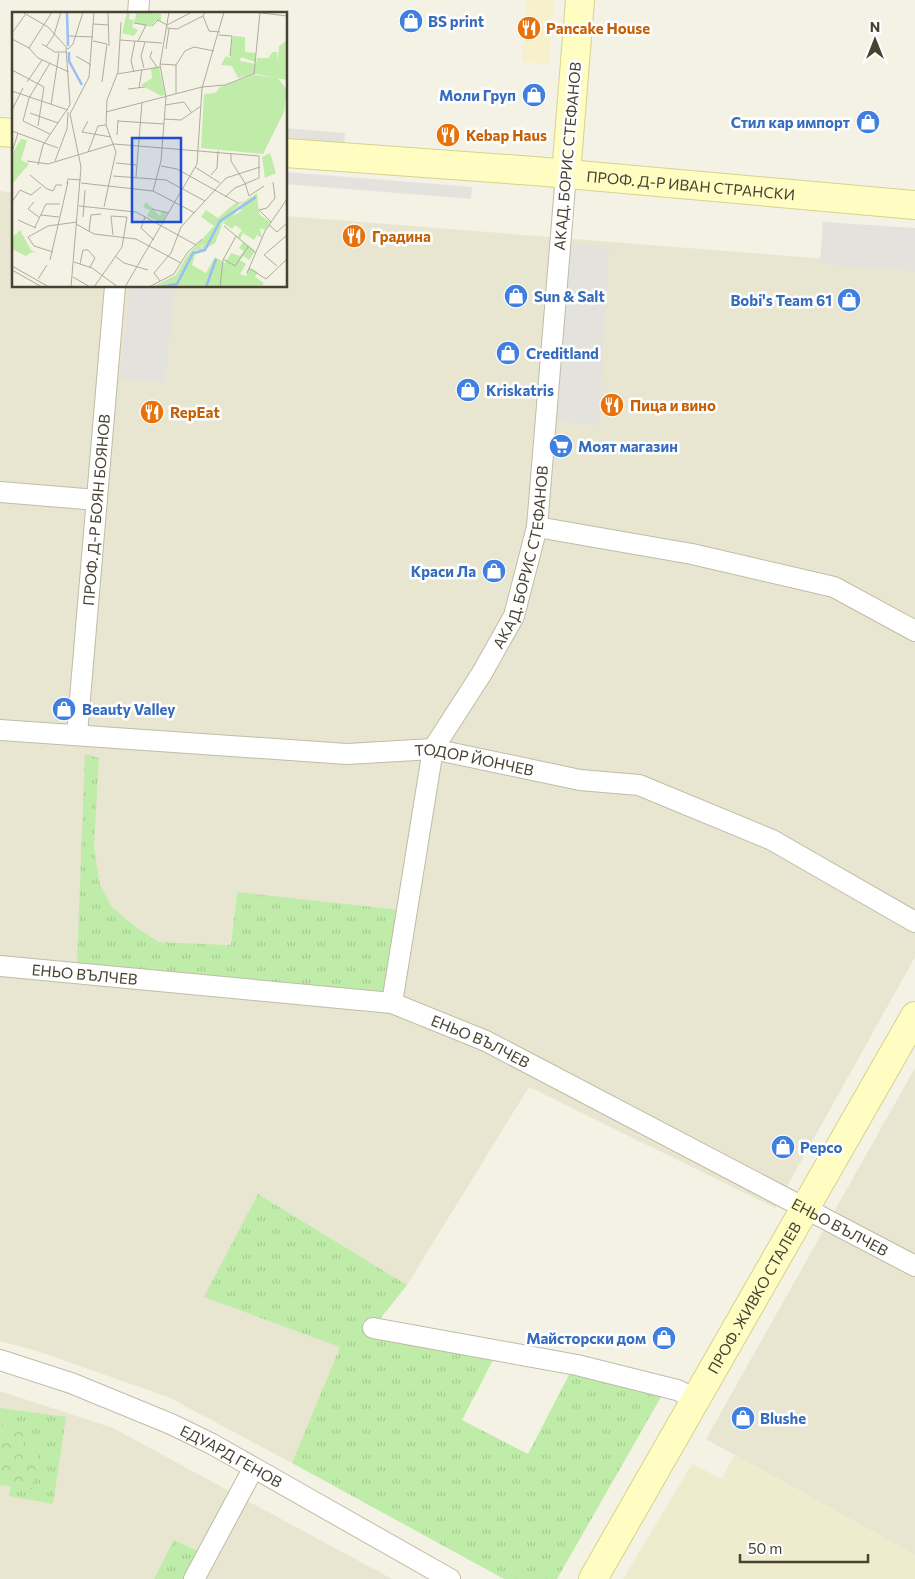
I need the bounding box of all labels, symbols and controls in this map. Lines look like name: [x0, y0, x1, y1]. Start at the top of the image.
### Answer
shop icon: BS print: [398, 8, 424, 34]
inset map: [12, 12, 288, 288]
place label: BS print: [428, 12, 484, 30]
restaurant icon: Pancake House: [516, 15, 542, 41]
north arrow: [850, 15, 900, 65]
text: N: [870, 18, 880, 35]
place label: Pancake House: [546, 19, 650, 37]
street label: АКАД. БОРИС СТЕФАНОВ: [550, 61, 584, 251]
shop icon: Моли Груп: [521, 82, 547, 108]
place label: Моли Груп: [439, 86, 516, 104]
shop icon: Стил кар импорт: [855, 109, 881, 135]
place label: Стил кар импорт: [731, 113, 850, 131]
restaurant icon: Kebap Haus: [435, 122, 461, 148]
place label: Kebap Haus: [466, 126, 547, 144]
street label: ПРОФ. Д-Р ИВАН СТРАНСКИ: [586, 167, 796, 203]
restaurant icon: Градина: [341, 223, 367, 249]
place label: Градина: [372, 227, 431, 245]
shop icon: Sun & Salt: [503, 283, 529, 309]
place label: Sun & Salt: [534, 287, 605, 305]
shop icon: Bobi's Team 61: [836, 287, 862, 313]
place label: Bobi's Team 61: [730, 291, 832, 309]
shop icon: Creditland: [495, 340, 521, 366]
place label: Creditland: [526, 344, 599, 362]
shop icon: Kriskatris: [455, 377, 481, 403]
place label: Kriskatris: [486, 381, 554, 399]
restaurant icon: Пица и вино: [599, 392, 625, 418]
place label: Пица и вино: [630, 396, 716, 414]
restaurant icon: RepEat: [139, 399, 165, 425]
place label: RepEat: [170, 403, 220, 421]
street label: ПРОФ. Д-Р БОЯН БОЯНОВ: [79, 413, 113, 606]
supermarket icon: Моят магазин: [548, 433, 574, 459]
place label: Моят магазин: [578, 437, 678, 455]
street label: АКАД. БОРИС СТЕФАНОВ: [489, 465, 551, 652]
shop icon: Краси Ла: [481, 558, 507, 584]
place label: Краси Ла: [411, 562, 476, 580]
shop icon: Beauty Valley: [51, 696, 77, 722]
place label: Beauty Valley: [82, 700, 176, 718]
street label: ТОДОР ЙОНЧЕВ: [414, 740, 536, 779]
street label: ЕНЬО ВЪЛЧЕВ: [31, 960, 139, 988]
street label: ЕНЬО ВЪЛЧЕВ: [429, 1011, 533, 1071]
shop icon: Pepco: [770, 1134, 796, 1160]
place label: Pepco: [800, 1138, 843, 1156]
street label: ЕНЬО ВЪЛЧЕВ: [789, 1194, 892, 1260]
street label: ПРОФ. ЖИВКО СТАЛЕВ: [703, 1218, 804, 1377]
shop icon: Майсторски дом: [651, 1325, 677, 1351]
place label: Майсторски дом: [526, 1329, 646, 1347]
shop icon: Blushe: [730, 1405, 756, 1431]
place label: Blushe: [760, 1409, 806, 1427]
street label: ЕДУАРД ГЕНОВ: [178, 1421, 286, 1491]
scale bar: [740, 1532, 868, 1564]
text: 50 m: [748, 1539, 782, 1557]

